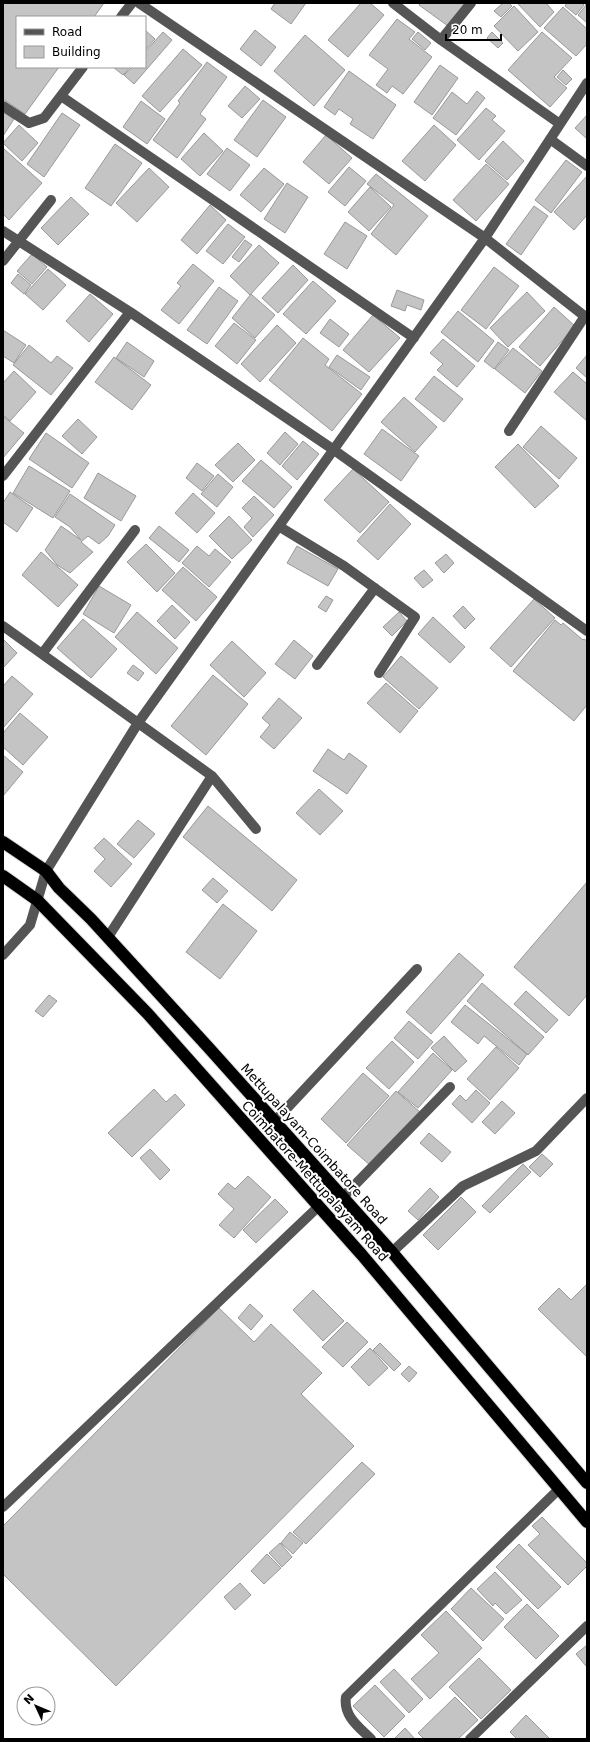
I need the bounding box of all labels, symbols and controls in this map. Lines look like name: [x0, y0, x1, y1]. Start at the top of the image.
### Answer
legend: [16, 16, 146, 68]
scale bar: [446, 16, 501, 42]
text: 20 m: [452, 23, 483, 37]
text: Road: [52, 25, 82, 39]
text: Building: [52, 45, 101, 59]
street label: Mettupalayam-Coimbatore Road: [238, 1061, 390, 1227]
street label: Coimbatore-Mettupalayam Road: [239, 1098, 391, 1264]
north arrow: [16, 1686, 56, 1726]
text: N: [21, 1692, 37, 1707]

